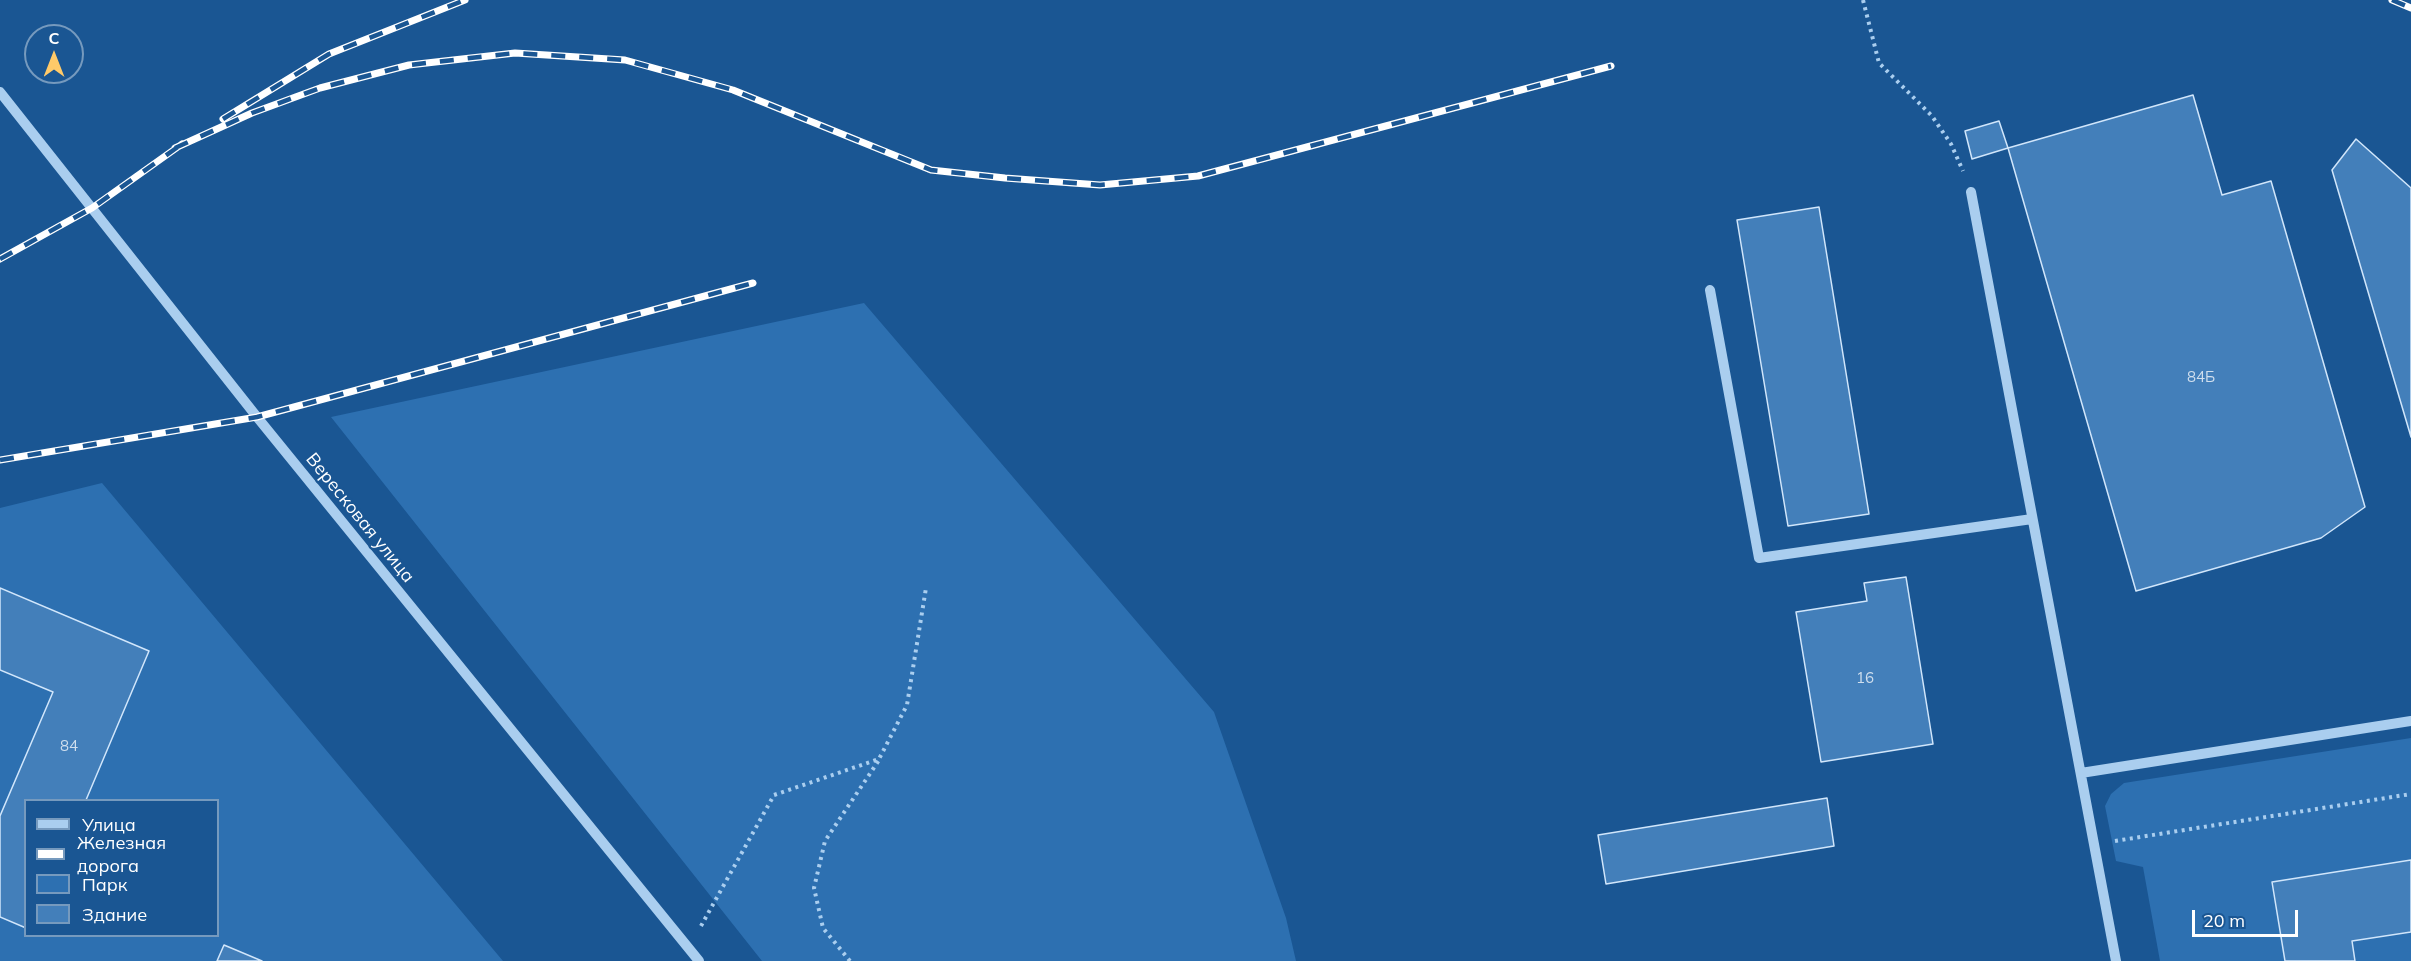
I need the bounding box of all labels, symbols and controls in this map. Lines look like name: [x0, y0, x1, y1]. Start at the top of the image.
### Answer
north arrow: [24, 24, 84, 84]
text: С: [49, 28, 59, 48]
house number: 84Б: [2187, 368, 2215, 386]
street label: Вересковая улица: [301, 449, 419, 587]
house number: 16: [1856, 669, 1874, 687]
house number: 84: [60, 737, 78, 755]
legend: [24, 799, 219, 937]
text: Улица: [82, 813, 136, 836]
text: Железная дорога: [77, 831, 166, 877]
text: Парк: [82, 873, 127, 896]
scale bar: [2195, 898, 2302, 936]
text: Здание: [82, 903, 147, 926]
text: 20 m: [2203, 909, 2245, 932]

